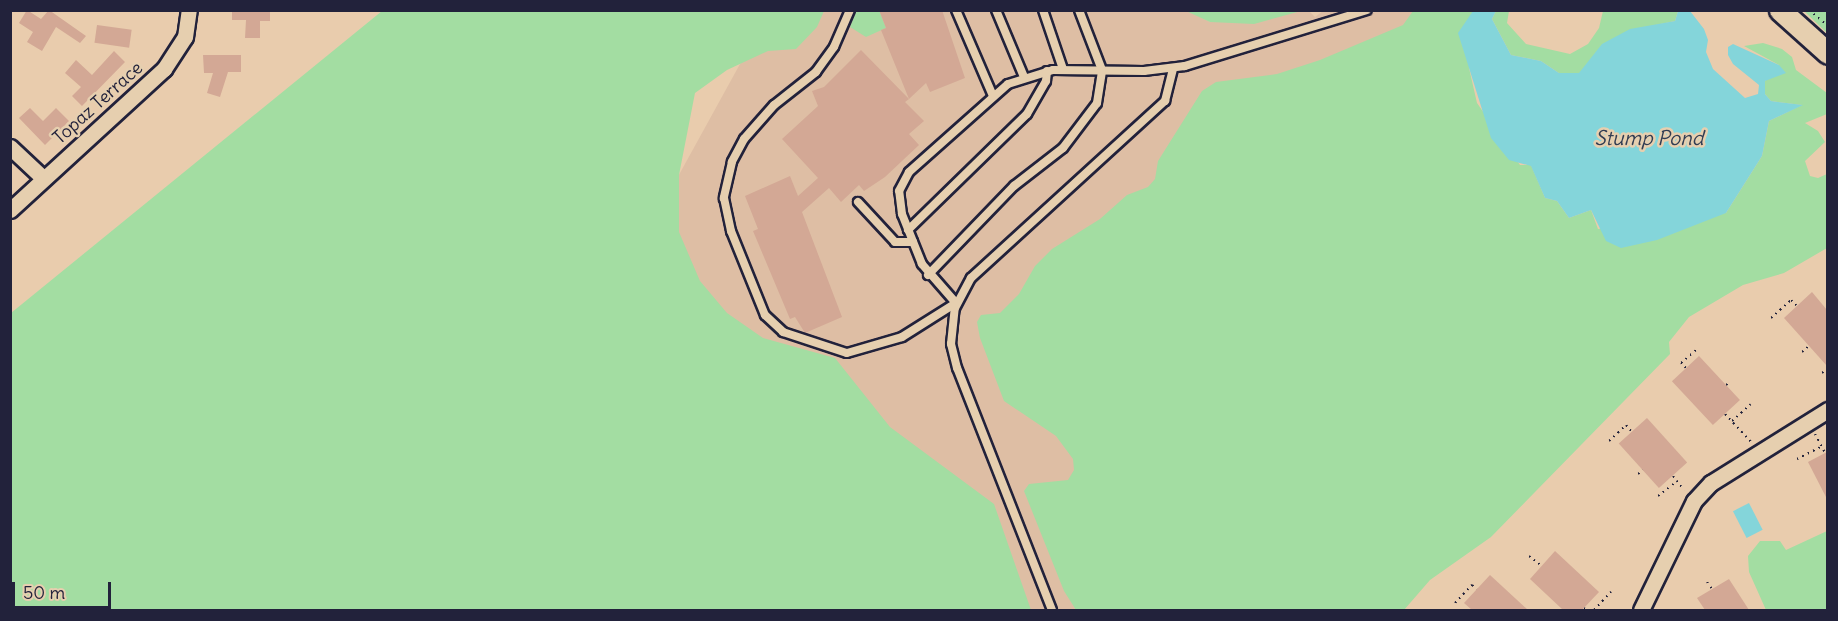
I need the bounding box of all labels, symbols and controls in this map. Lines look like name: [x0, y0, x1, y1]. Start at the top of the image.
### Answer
street label: Topaz Terrace: [49, 57, 147, 149]
water label: Stump Pond: [1594, 125, 1704, 149]
scale bar: [15, 570, 114, 608]
text: 50 m: [23, 581, 65, 604]

